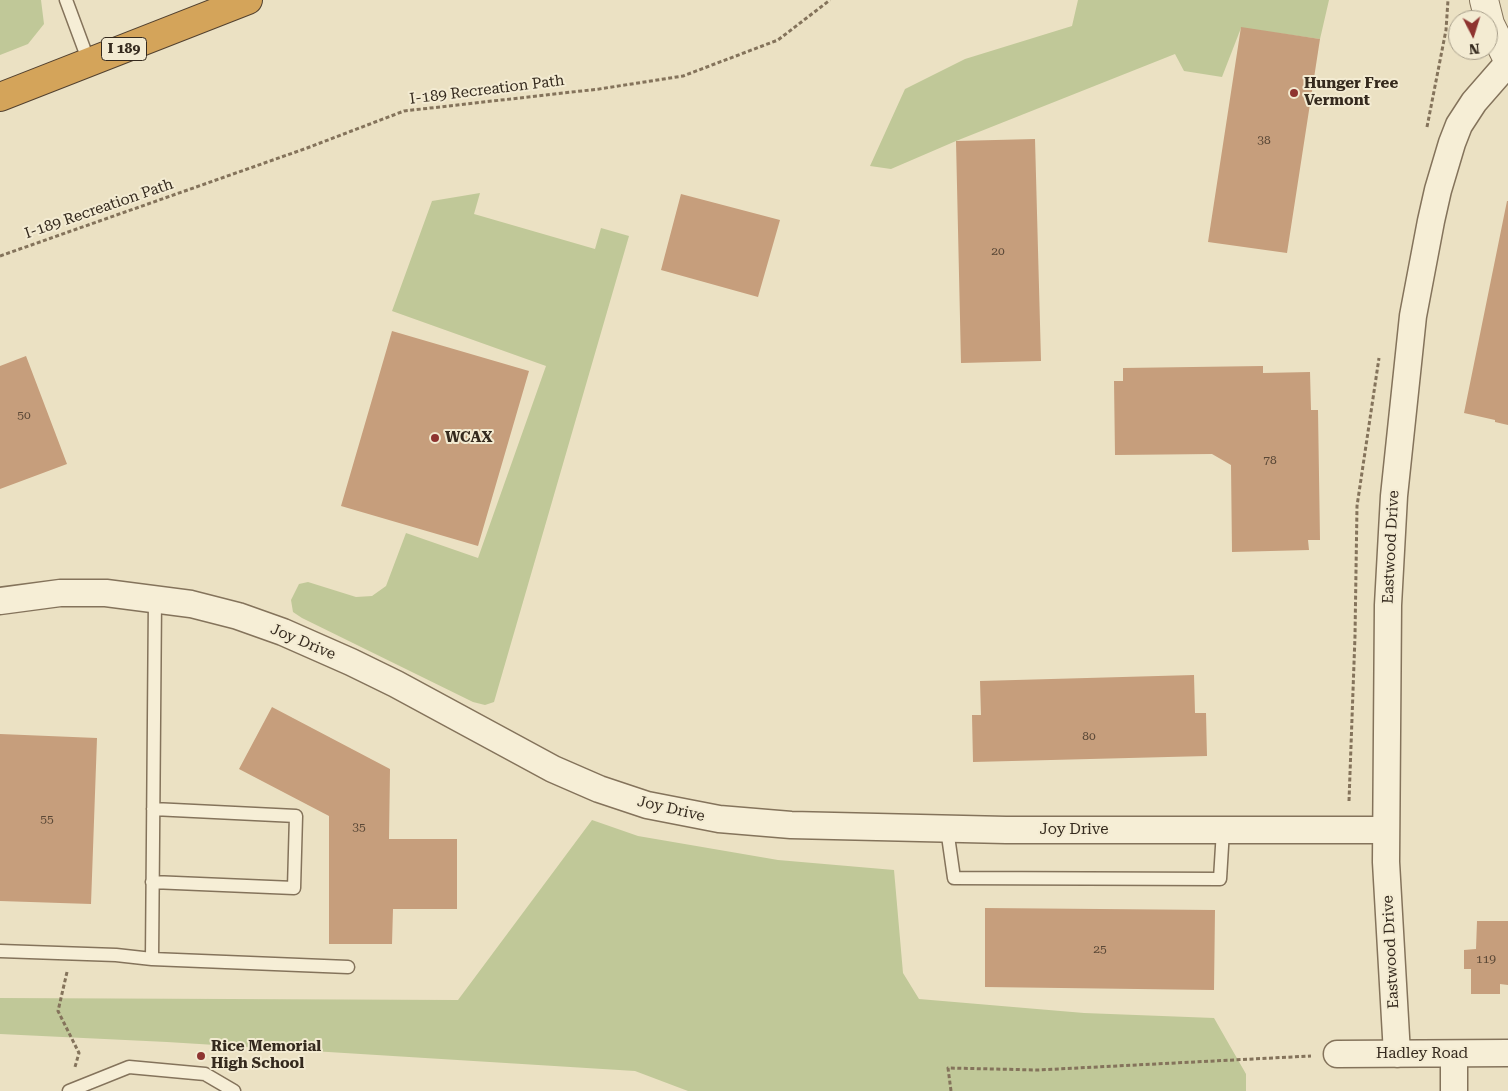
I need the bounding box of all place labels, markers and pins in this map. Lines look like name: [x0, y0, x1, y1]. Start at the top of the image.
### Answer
place label: Hunger Free Vermont: [1304, 75, 1398, 110]
marker: Hunger Free Vermont: [1288, 87, 1300, 99]
place label: WCAX: [445, 429, 493, 447]
marker: WCAX: [429, 432, 441, 444]
place label: Rice Memorial High School: [211, 1038, 321, 1073]
marker: Rice Memorial High School: [195, 1050, 207, 1062]

